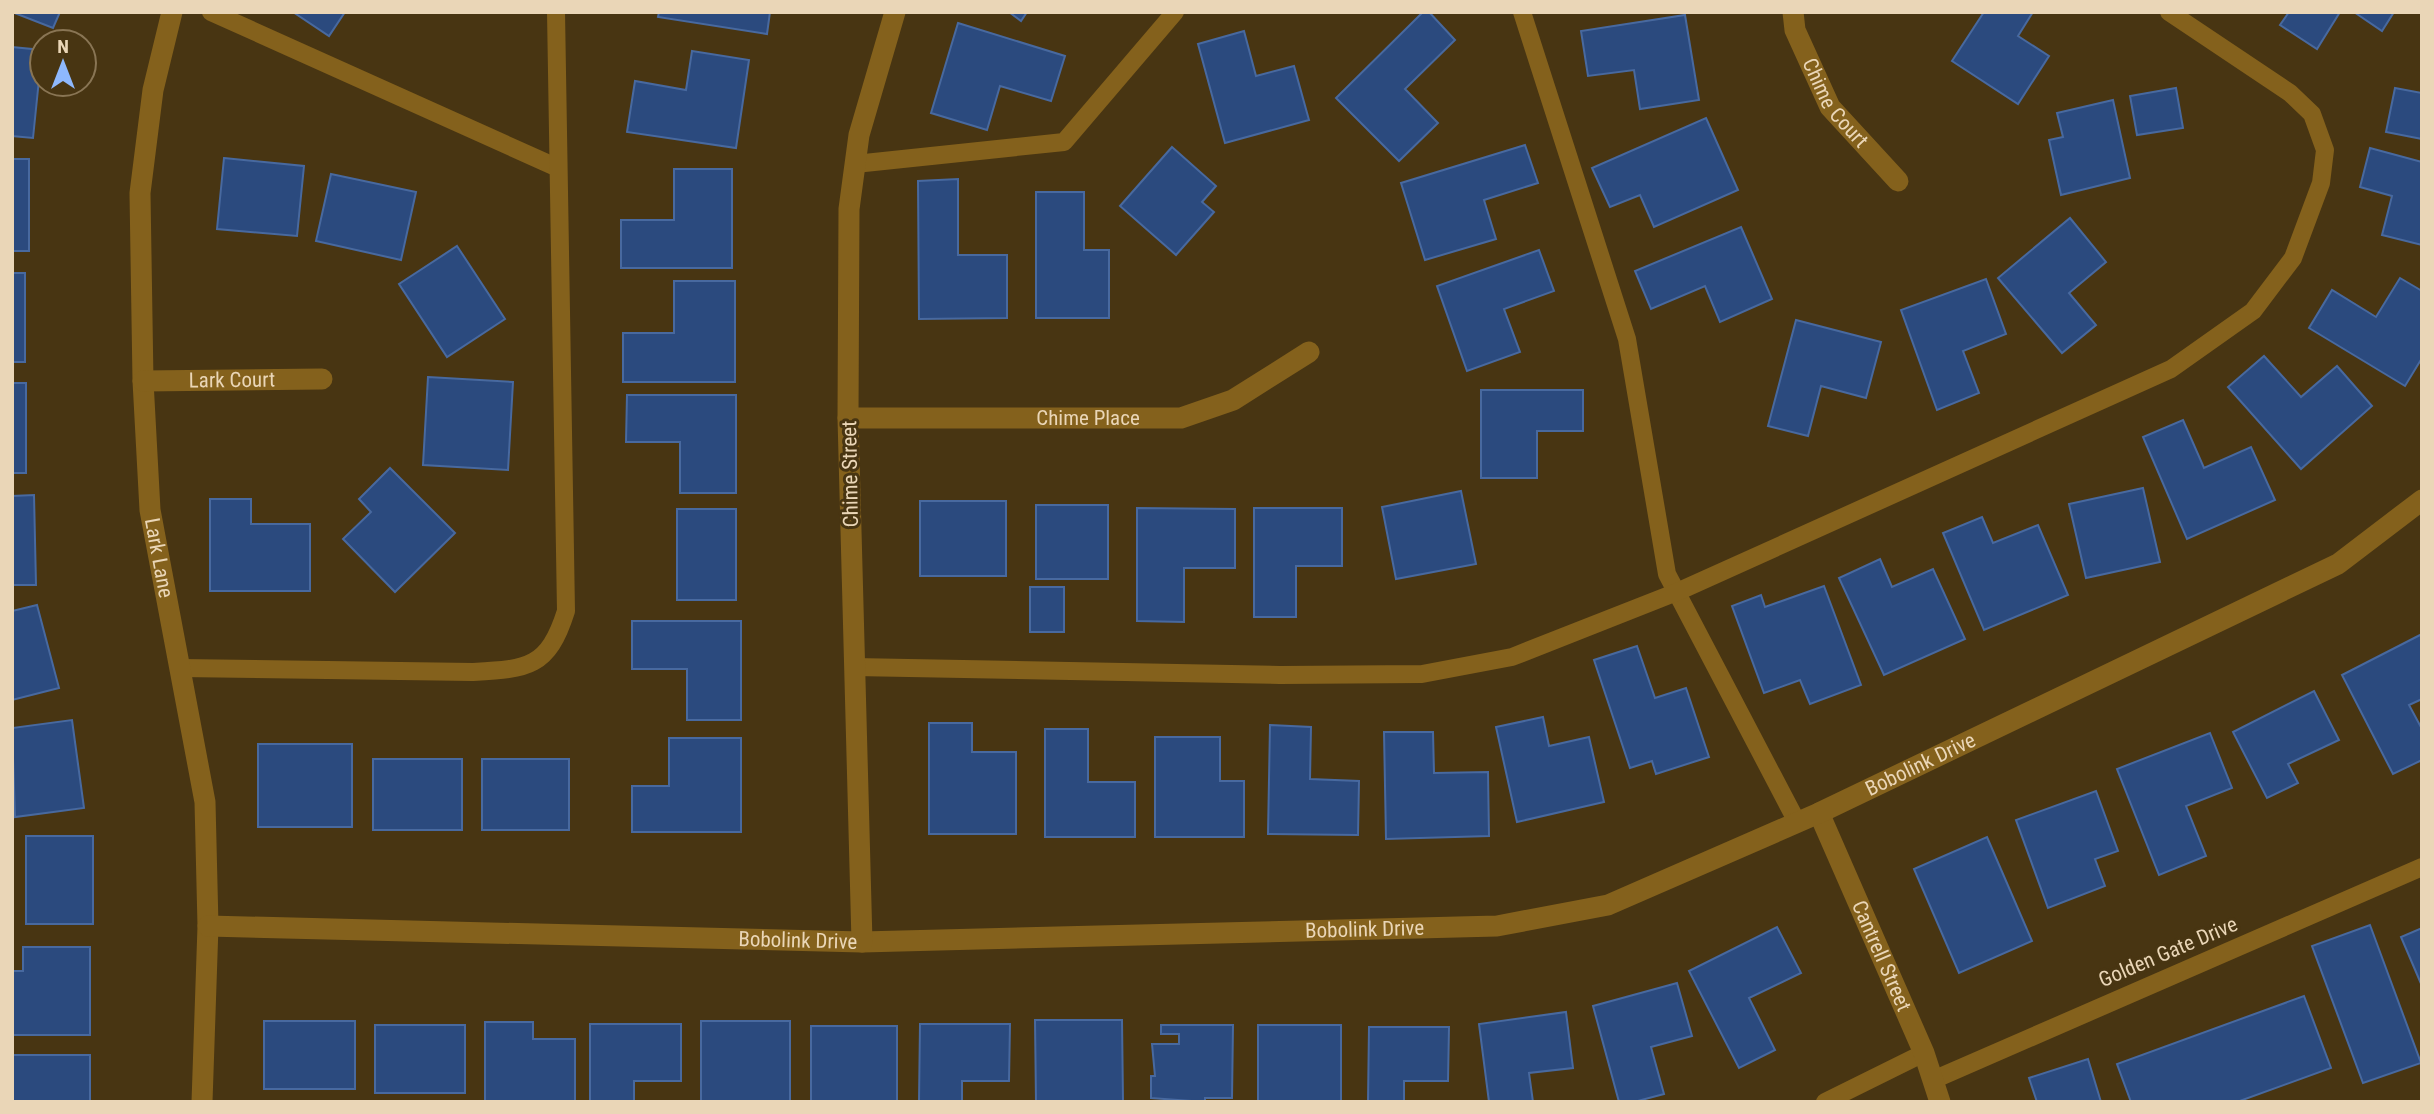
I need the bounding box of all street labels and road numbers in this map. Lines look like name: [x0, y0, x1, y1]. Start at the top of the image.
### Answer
street label: Chime Court: [1797, 54, 1873, 153]
street label: Lark Court: [189, 368, 275, 392]
street label: Chime Place: [1036, 406, 1140, 430]
street label: Chime Street: [837, 421, 863, 527]
street label: Lark Lane: [140, 516, 178, 600]
street label: Bobolink Drive: [1862, 728, 1979, 801]
street label: Cantrell Street: [1847, 897, 1916, 1015]
street label: Golden Gate Drive: [2095, 912, 2241, 992]
street label: Bobolink Drive: [1305, 916, 1425, 943]
street label: Bobolink Drive: [738, 927, 858, 954]

